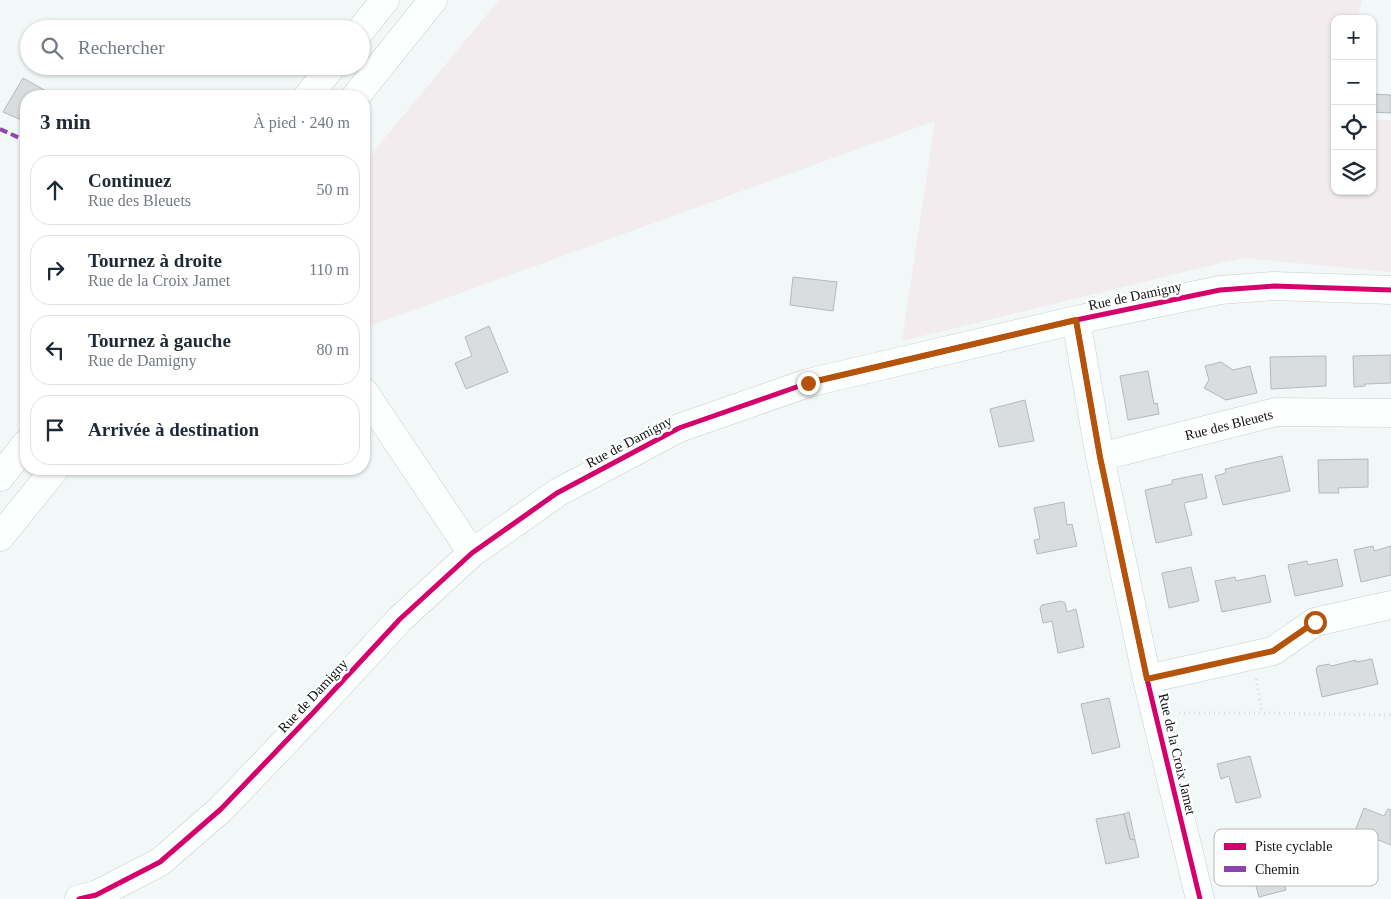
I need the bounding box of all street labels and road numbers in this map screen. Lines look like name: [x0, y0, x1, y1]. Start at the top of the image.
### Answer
street label: Rue de Damigny: [1087, 279, 1183, 313]
street label: Rue des Bleuets: [1183, 407, 1275, 443]
street label: Rue de Damigny: [584, 413, 674, 471]
street label: Rue de Damigny: [275, 656, 351, 736]
street label: Rue de la Croix Jamet: [1156, 692, 1198, 816]

